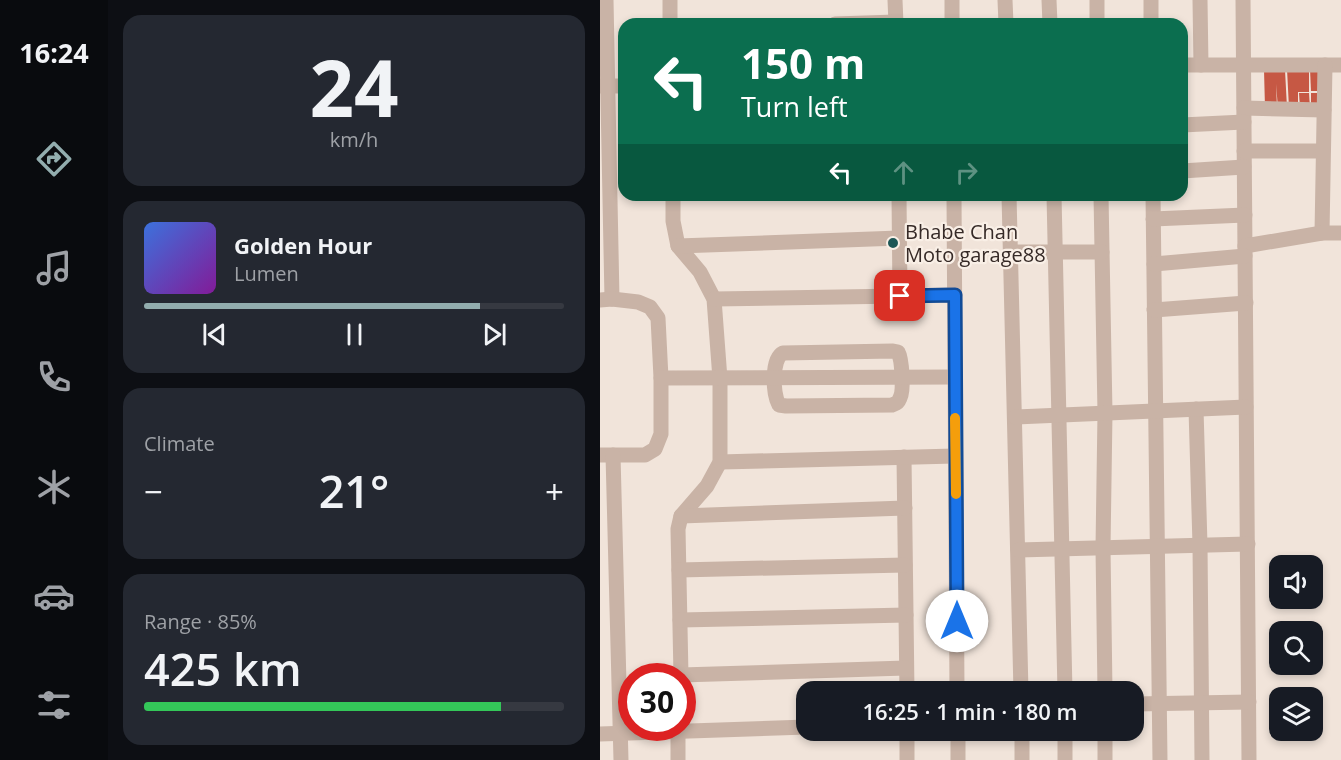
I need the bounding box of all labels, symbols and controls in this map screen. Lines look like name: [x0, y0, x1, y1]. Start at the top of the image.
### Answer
text: 16:24: [19, 34, 89, 71]
text: 24: [309, 34, 399, 140]
text: 150 m: [741, 34, 865, 91]
icon: left: [642, 42, 720, 120]
text: Turn left: [741, 88, 848, 125]
text: km/h: [330, 126, 378, 153]
icon: directions: [33, 138, 75, 180]
icon: left: [824, 156, 857, 189]
icon: ahead: [887, 156, 920, 189]
icon: right: [950, 156, 983, 189]
place label: Bhabe Chan Moto garage88: [905, 218, 1046, 268]
text: Golden Hour: [234, 230, 372, 260]
marker: Bhabe Chan Moto garage88: [886, 236, 900, 250]
icon: music: [33, 247, 75, 289]
text: Lumen: [234, 260, 299, 287]
pin: [874, 270, 925, 321]
icon: arrive: [883, 279, 916, 312]
icon: previous: [198, 318, 231, 351]
icon: pause: [338, 318, 371, 351]
icon: next: [478, 318, 511, 351]
icon: phone: [33, 356, 75, 398]
text: Climate: [144, 430, 215, 457]
text: 21°: [319, 460, 389, 521]
icon: climate: [33, 466, 75, 508]
text: −: [144, 469, 163, 514]
text: +: [545, 469, 564, 514]
map controls: [1269, 555, 1323, 741]
button: sound: [1269, 555, 1323, 609]
icon: car: [33, 575, 75, 617]
position arrow: [925, 589, 989, 653]
text: Range · 85%: [144, 608, 257, 635]
button: search: [1269, 621, 1323, 675]
text: 425 km: [144, 638, 302, 699]
speed limit sign: 30: [618, 663, 696, 741]
icon: filters: [33, 684, 75, 726]
button: layers: [1269, 687, 1323, 741]
text: 16:25 · 1 min · 180 m: [862, 696, 1078, 726]

